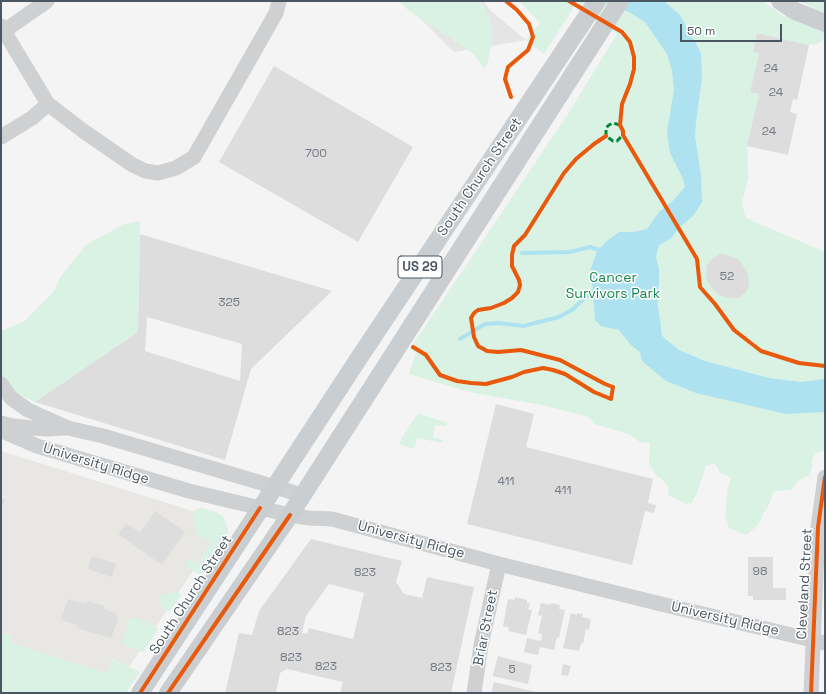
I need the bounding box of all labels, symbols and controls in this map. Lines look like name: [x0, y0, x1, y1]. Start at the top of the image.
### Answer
scale bar: [682, 16, 784, 42]
text: 50 m: [687, 23, 715, 39]
house number: 24: [764, 62, 778, 76]
house number: 24: [769, 86, 783, 100]
street label: South Church Street: [434, 115, 526, 239]
house number: 24: [762, 125, 776, 139]
house number: 700: [305, 147, 327, 161]
road number: US 29: [398, 256, 442, 278]
park label: Cancer Survivors Park: [566, 270, 660, 302]
house number: 52: [720, 270, 734, 284]
house number: 325: [218, 296, 240, 310]
street label: University Ridge: [41, 440, 151, 488]
house number: 411: [497, 475, 515, 489]
house number: 411: [554, 484, 572, 498]
street label: University Ridge: [356, 518, 466, 562]
street label: Cleveland Street: [794, 528, 816, 640]
street label: South Church Street: [146, 532, 236, 658]
house number: 98: [753, 565, 767, 579]
house number: 823: [354, 566, 376, 580]
street label: Briar Street: [470, 588, 502, 668]
street label: University Ridge: [670, 598, 780, 640]
house number: 823: [277, 625, 299, 639]
house number: 823: [280, 651, 302, 665]
house number: 823: [315, 660, 337, 674]
house number: 823: [430, 661, 452, 675]
house number: 5: [508, 663, 516, 677]

